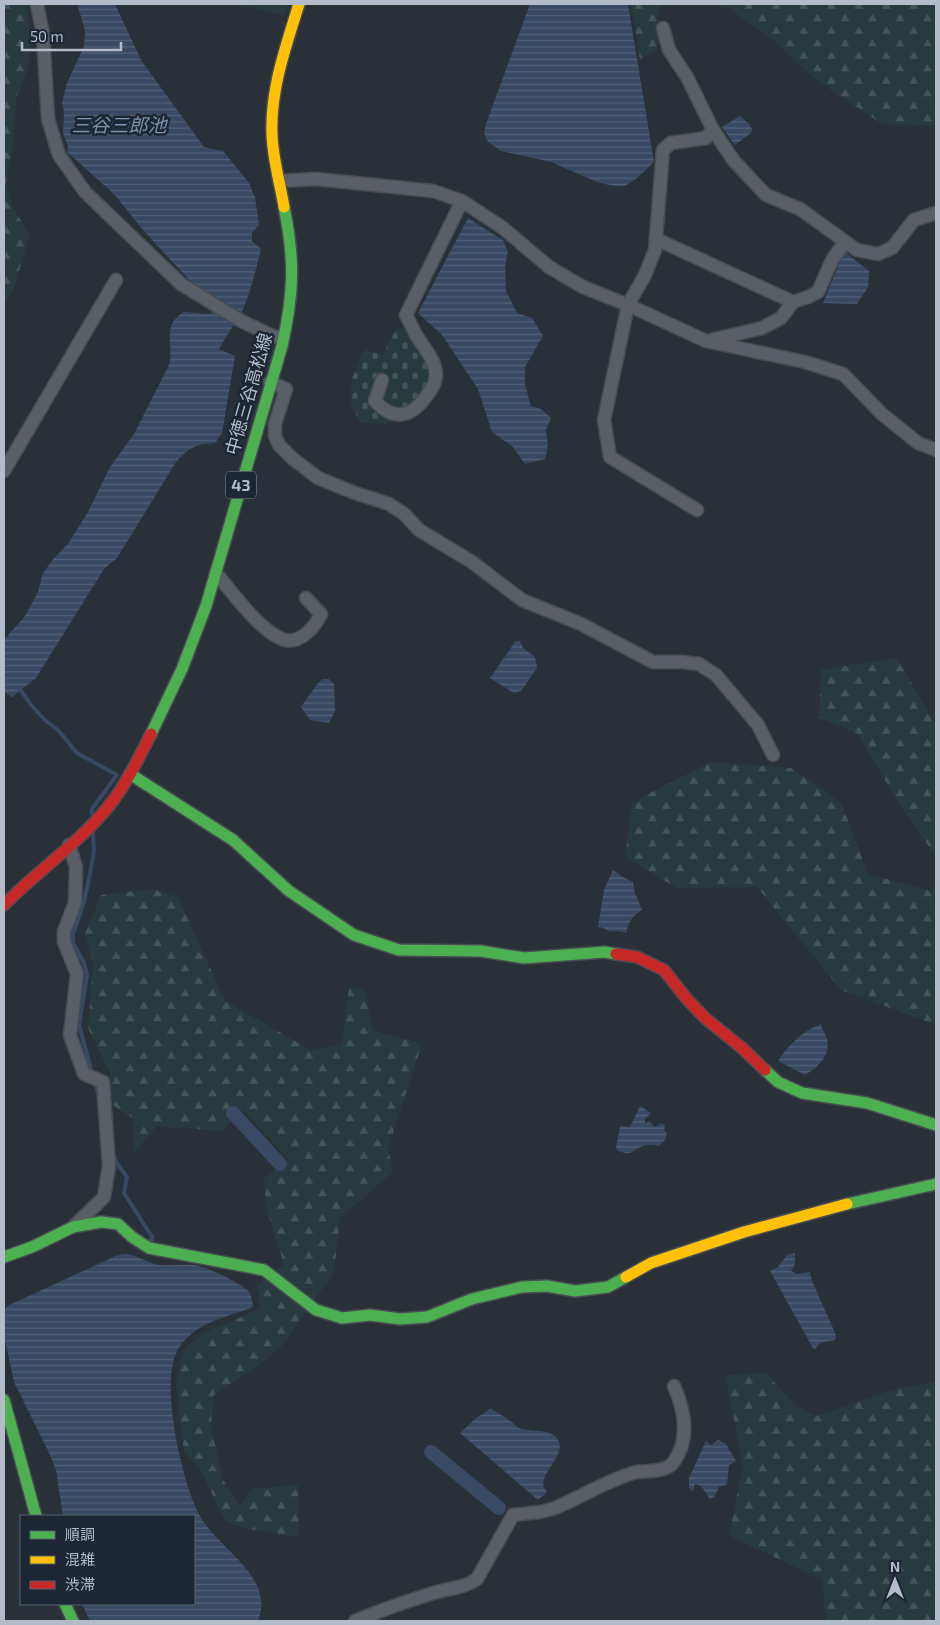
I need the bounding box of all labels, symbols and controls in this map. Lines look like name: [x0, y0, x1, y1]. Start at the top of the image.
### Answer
scale bar: [22, 20, 121, 52]
text: 50 m: [30, 27, 64, 45]
water label: 三谷三郎池: [71, 113, 168, 136]
street label: 中徳三谷高松線: [220, 330, 276, 457]
road number: 43: [226, 472, 256, 498]
legend: [20, 1515, 195, 1605]
text: 順調: [65, 1525, 95, 1543]
text: 混雑: [65, 1550, 95, 1568]
north arrow: [870, 1555, 920, 1605]
text: N: [890, 1558, 900, 1575]
text: 渋滞: [65, 1575, 95, 1593]

